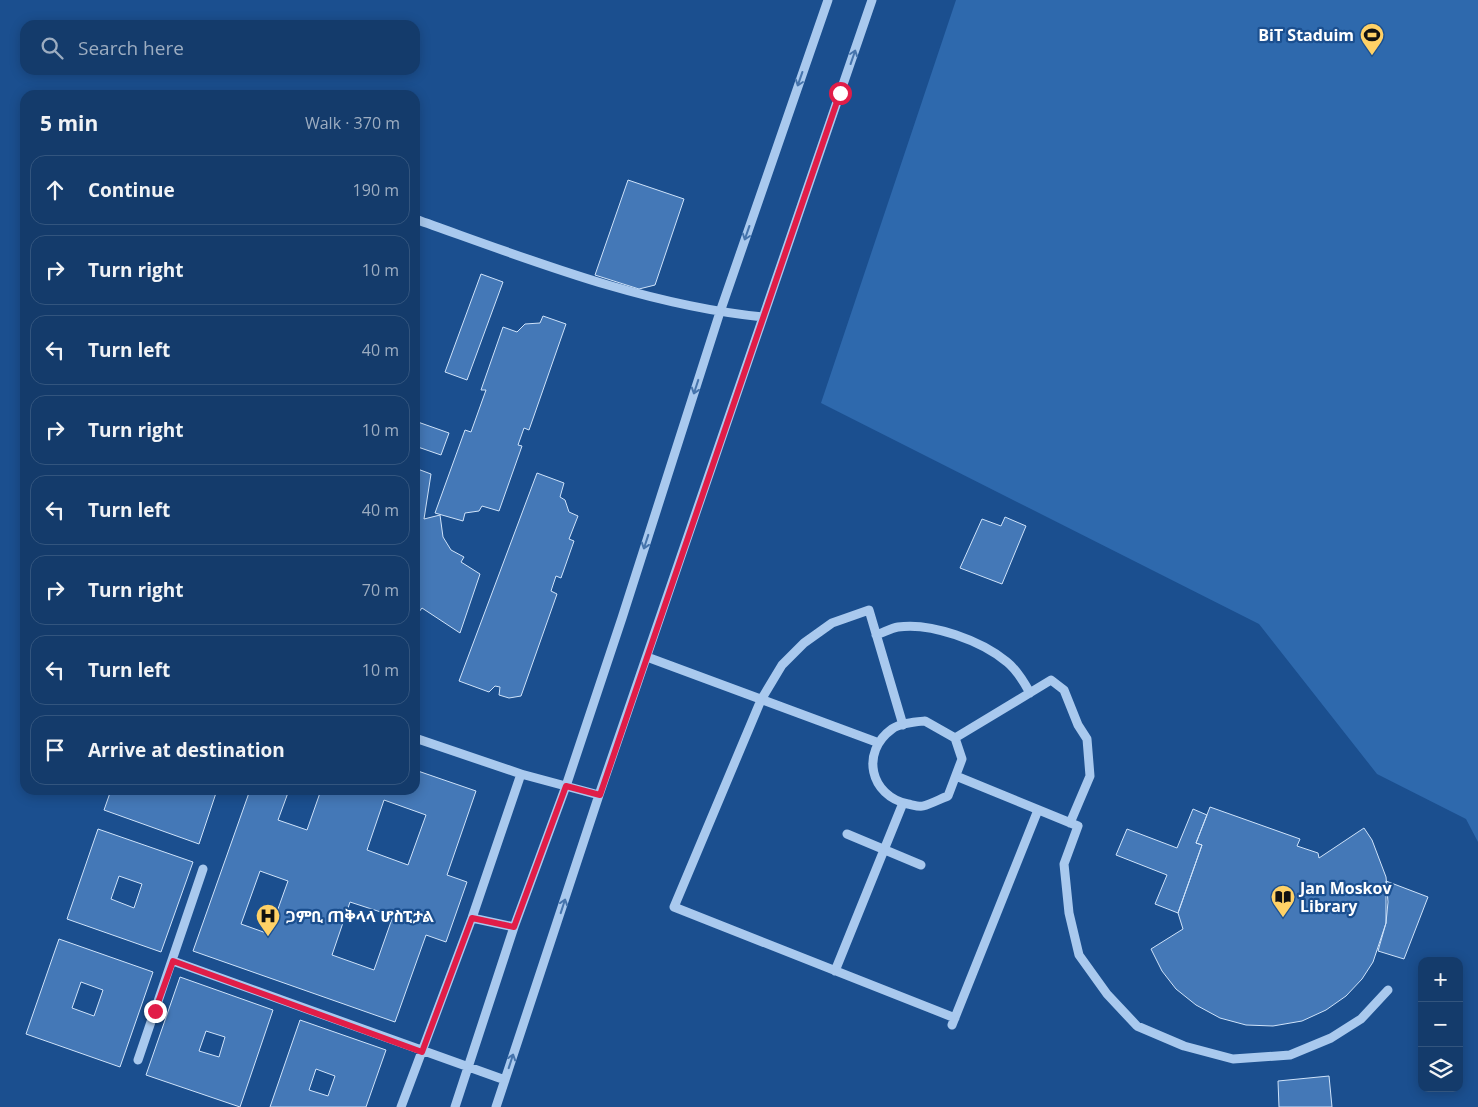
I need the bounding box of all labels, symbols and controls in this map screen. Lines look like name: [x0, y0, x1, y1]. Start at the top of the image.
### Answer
search box: [20, 20, 420, 75]
sports icon: BiT Staduim: [1359, 22, 1385, 56]
place label: BiT Staduim: [1258, 24, 1354, 46]
icon: search: [38, 34, 66, 62]
text: Search here: [78, 35, 184, 61]
one-way arrow: [848, 49, 858, 65]
one-way arrow: [795, 71, 804, 86]
route start: [829, 82, 852, 105]
text: 5 min: [40, 109, 98, 137]
text: Walk · 370 m: [305, 112, 400, 134]
icon: ahead: [41, 176, 69, 204]
text: Continue: [88, 177, 175, 203]
text: 190 m: [353, 179, 399, 201]
one-way arrow: [742, 224, 751, 240]
icon: right: [41, 256, 69, 284]
text: Turn right: [88, 257, 183, 283]
text: 10 m: [362, 259, 399, 281]
icon: left: [41, 336, 69, 364]
text: Turn left: [88, 337, 170, 363]
text: 40 m: [362, 339, 399, 361]
one-way arrow: [690, 379, 700, 395]
icon: right: [41, 416, 69, 444]
text: Turn right: [88, 417, 183, 443]
text: 10 m: [362, 419, 399, 441]
icon: left: [41, 496, 69, 524]
text: Turn left: [88, 497, 170, 523]
text: 40 m: [362, 499, 399, 521]
one-way arrow: [641, 533, 651, 549]
icon: right: [41, 576, 69, 604]
text: Turn right: [88, 577, 183, 603]
text: 70 m: [362, 579, 399, 601]
icon: left: [41, 656, 69, 684]
text: Turn left: [88, 657, 170, 683]
text: 10 m: [362, 659, 399, 681]
icon: arrive: [41, 736, 69, 764]
text: Arrive at destination: [88, 737, 285, 763]
place label: Jan Moskov Library: [1298, 877, 1392, 917]
library icon: Jan Moskov Library: [1270, 884, 1296, 918]
one-way arrow: [558, 899, 568, 915]
hospital icon: ጋምቢ ጠቅላላ ሆስፒታል: [255, 903, 281, 937]
place label: ጋምቢ ጠቅላላ ሆስፒታል: [286, 905, 434, 927]
map controls: [1418, 957, 1463, 1092]
button: +: [1418, 957, 1463, 1002]
route end: [144, 1000, 167, 1023]
button: −: [1418, 1002, 1463, 1047]
button: layers: [1418, 1047, 1463, 1092]
one-way arrow: [507, 1053, 517, 1069]

